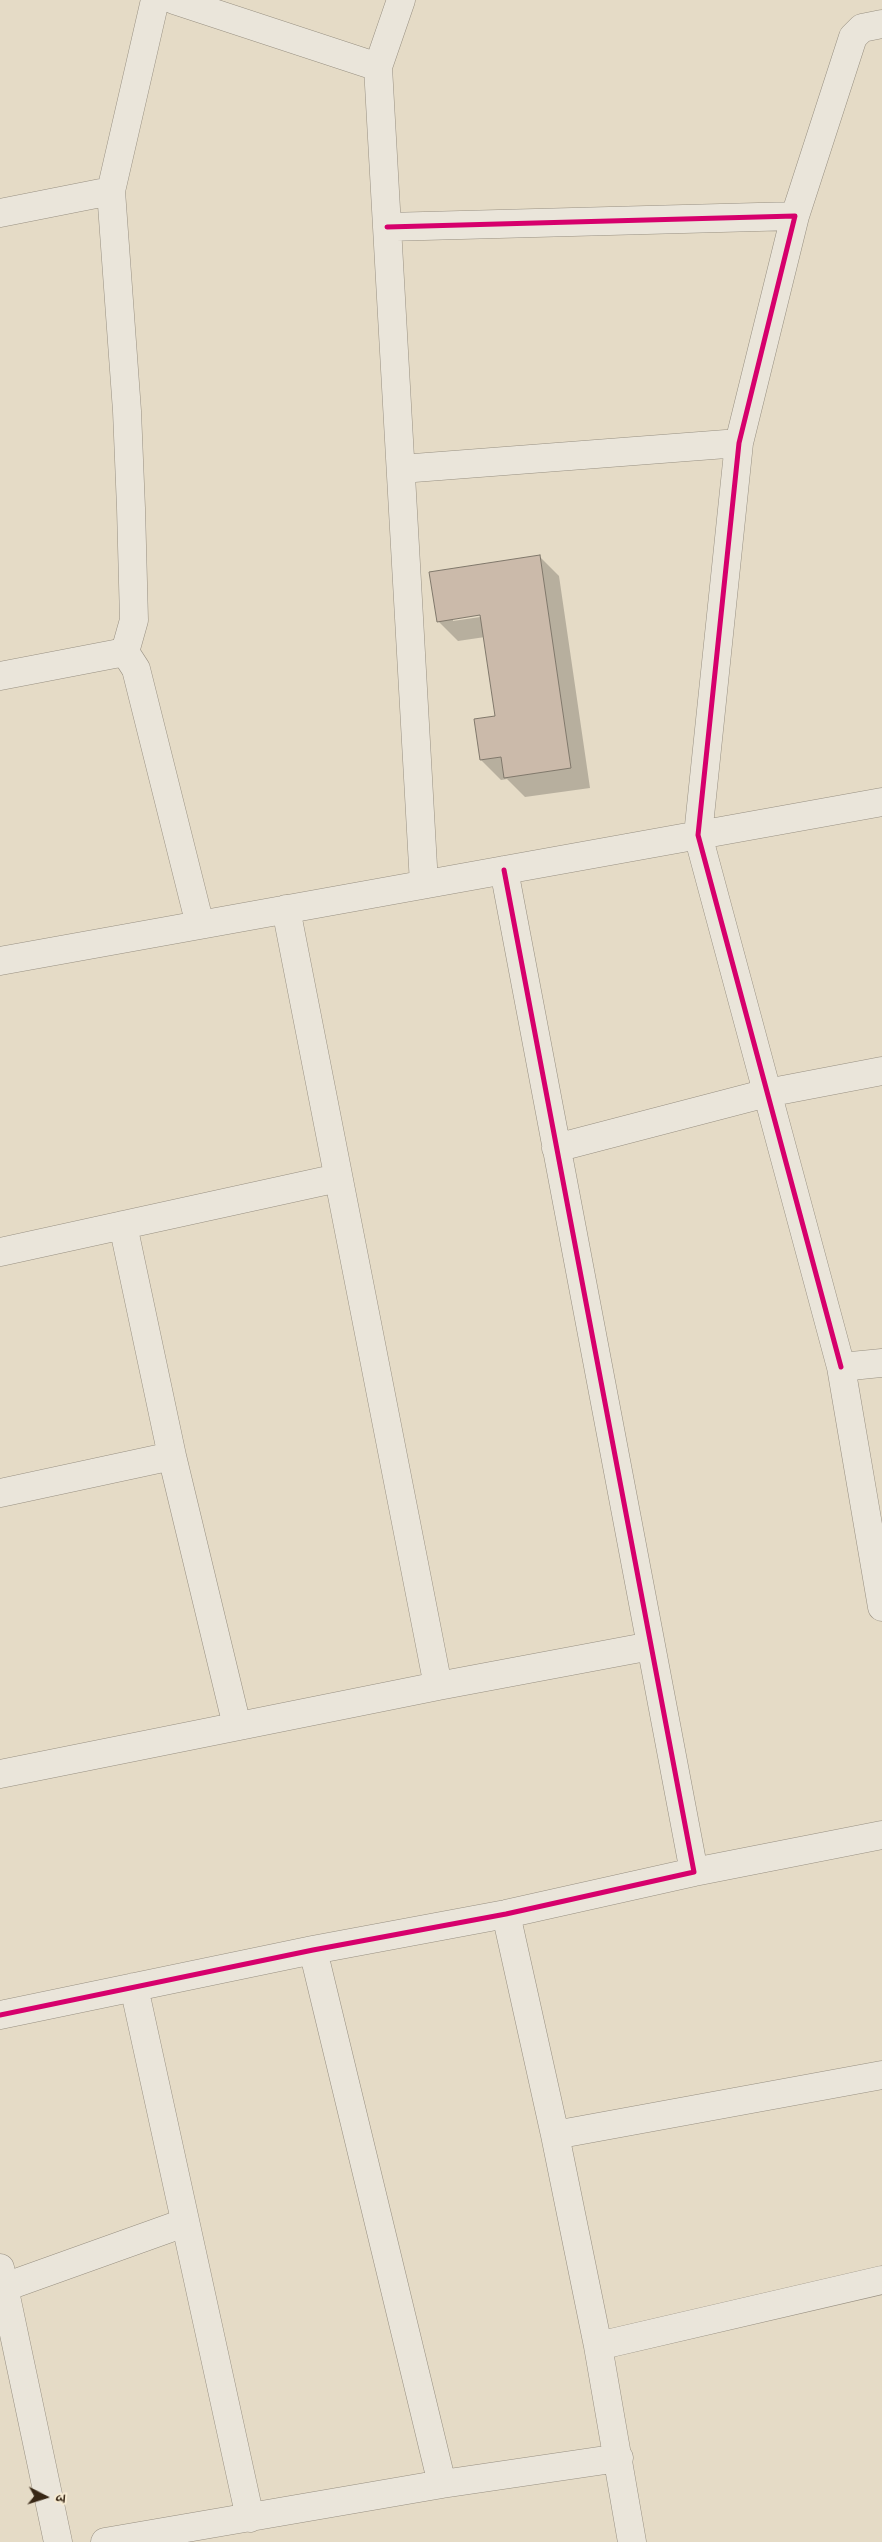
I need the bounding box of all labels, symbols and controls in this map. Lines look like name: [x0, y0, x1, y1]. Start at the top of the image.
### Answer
north arrow: [20, 2472, 70, 2522]
text: उ: [51, 2494, 69, 2503]

